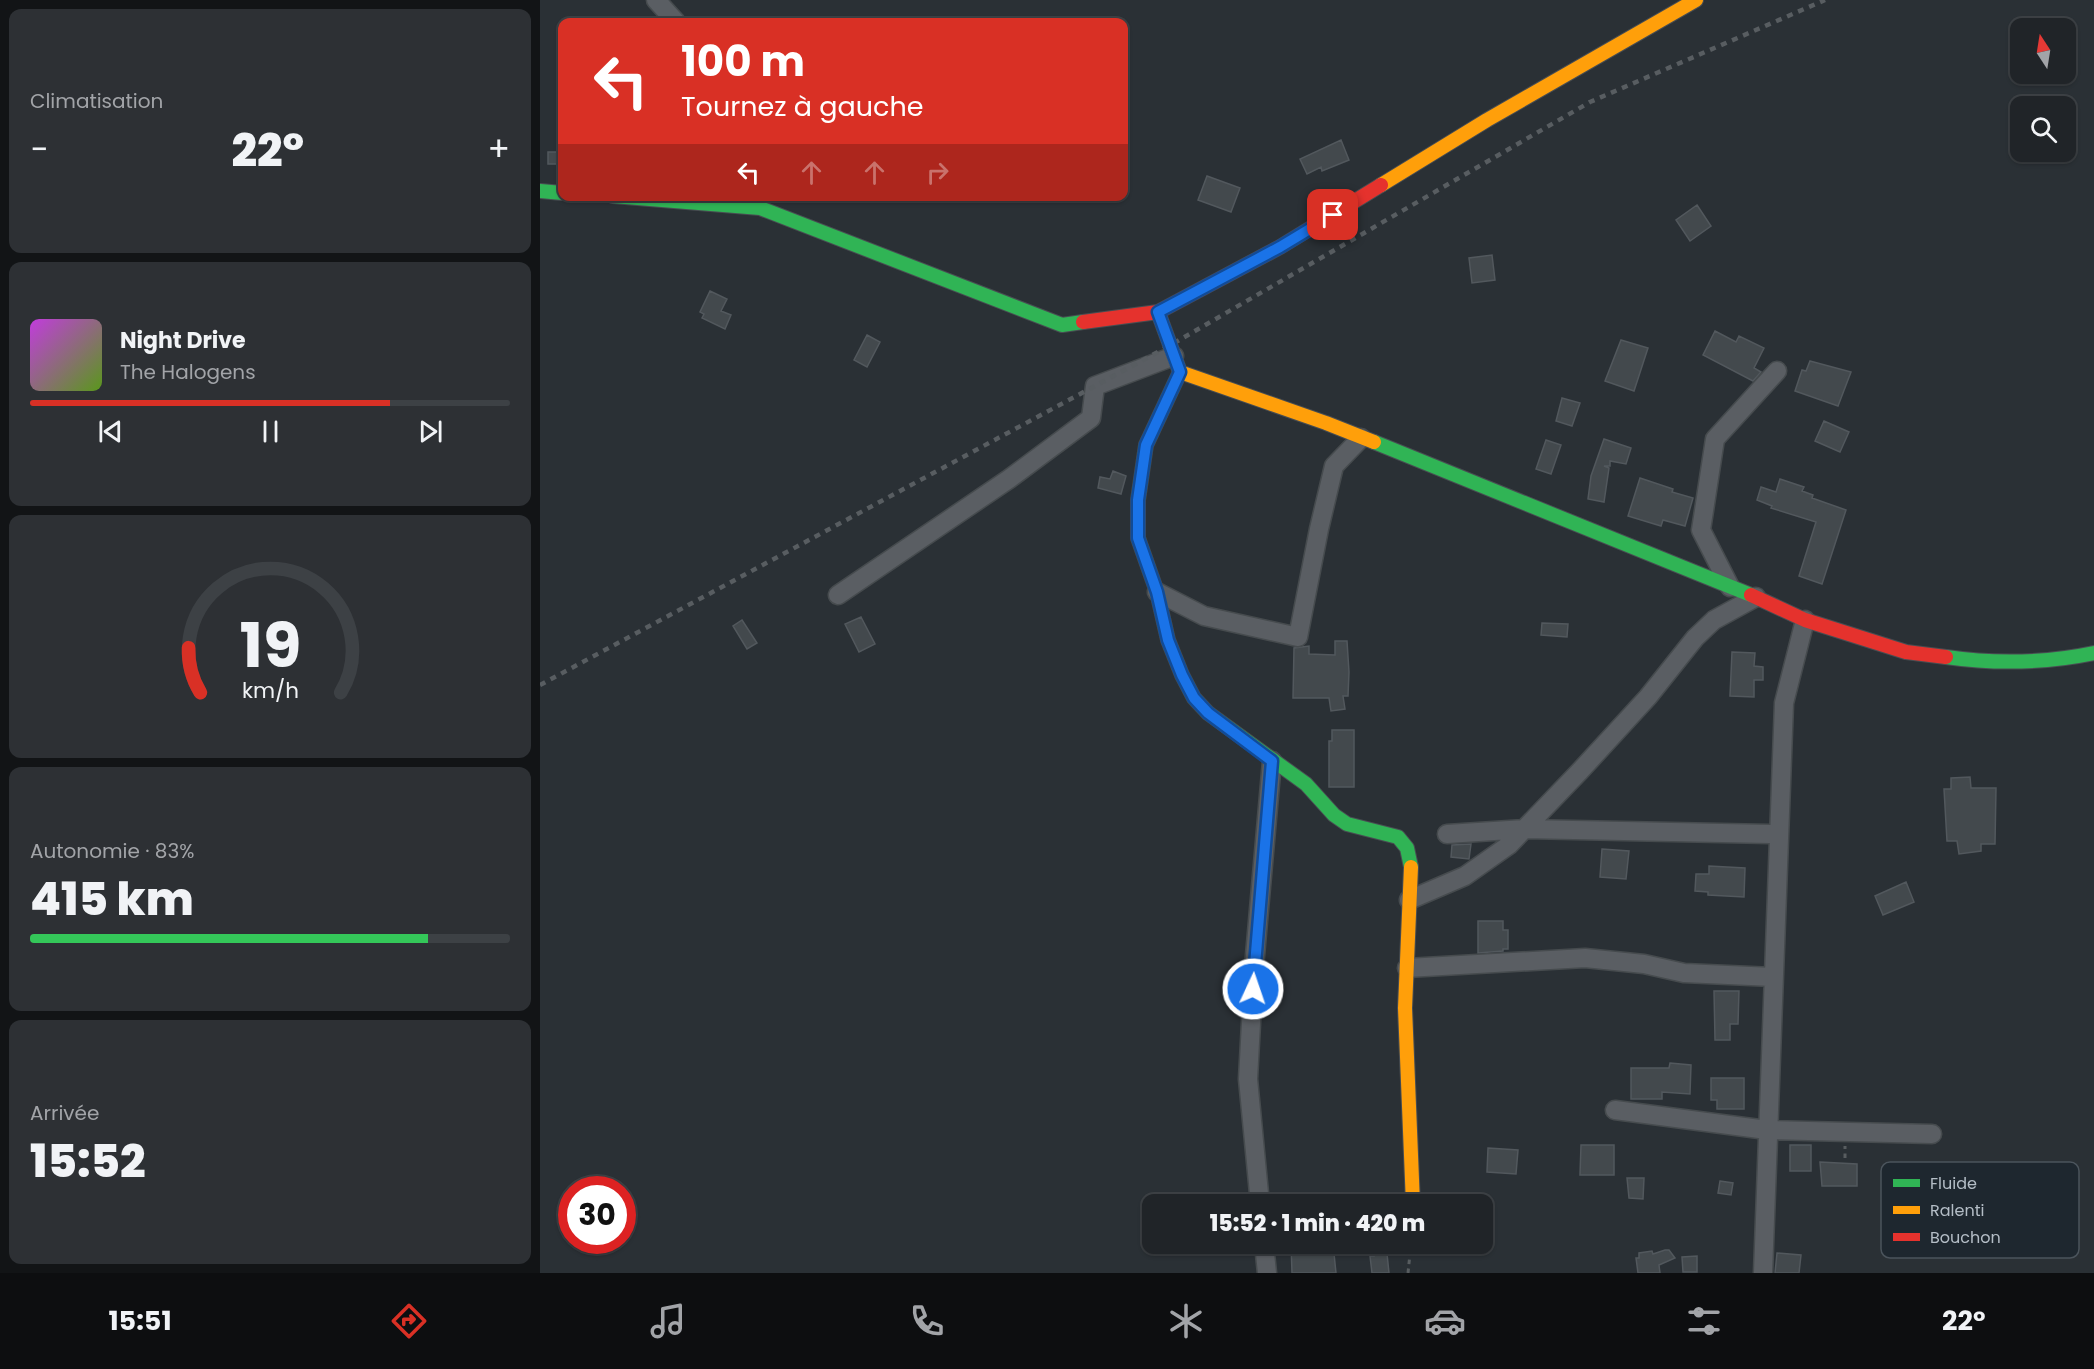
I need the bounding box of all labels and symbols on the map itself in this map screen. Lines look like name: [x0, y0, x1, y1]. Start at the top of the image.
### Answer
north arrow: [2010, 18, 2076, 84]
pin: [1307, 189, 1358, 240]
position arrow: [1221, 957, 1285, 1021]
legend: [1881, 1162, 2079, 1258]
text: Fluide: [1930, 1172, 1977, 1195]
speed limit sign: 30: [558, 1176, 636, 1254]
text: Ralenti: [1930, 1199, 1984, 1222]
text: Bouchon: [1930, 1226, 2001, 1249]

